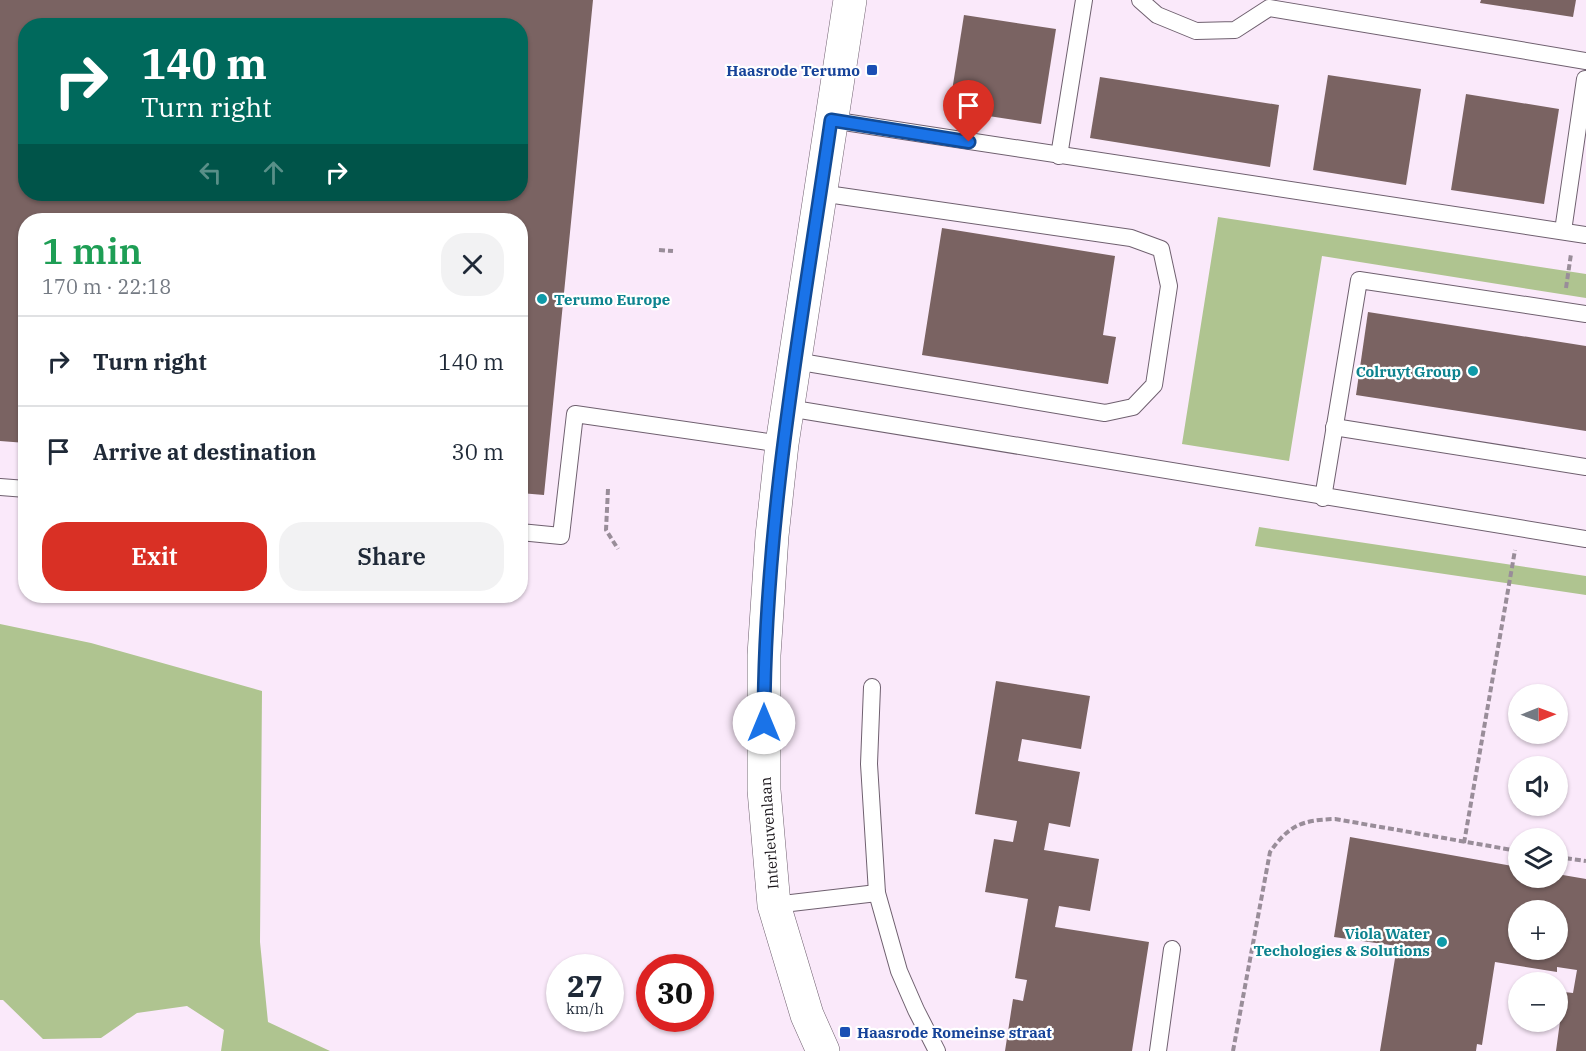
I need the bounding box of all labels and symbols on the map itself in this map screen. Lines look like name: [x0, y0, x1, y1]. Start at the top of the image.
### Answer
place label: Haasrode Terumo: [726, 61, 860, 80]
marker: Haasrode Terumo: [865, 63, 879, 77]
pin: [943, 80, 994, 142]
place label: Terumo Europe: [554, 290, 670, 309]
marker: Terumo Europe: [535, 292, 549, 306]
place label: Colruyt Group: [1356, 362, 1461, 381]
marker: Colruyt Group: [1466, 364, 1480, 378]
north arrow: [1508, 684, 1568, 744]
position arrow: [732, 691, 796, 755]
street label: Interleuvenlaan: [756, 776, 782, 890]
place label: Viola Water Techologies & Solutions: [1254, 924, 1431, 960]
marker: Viola Water Techologies & Solutions: [1435, 935, 1449, 949]
speed limit sign: 30: [636, 954, 714, 1032]
place label: Haasrode Romeinse straat: [857, 1023, 1052, 1042]
marker: Haasrode Romeinse straat: [838, 1025, 852, 1039]

